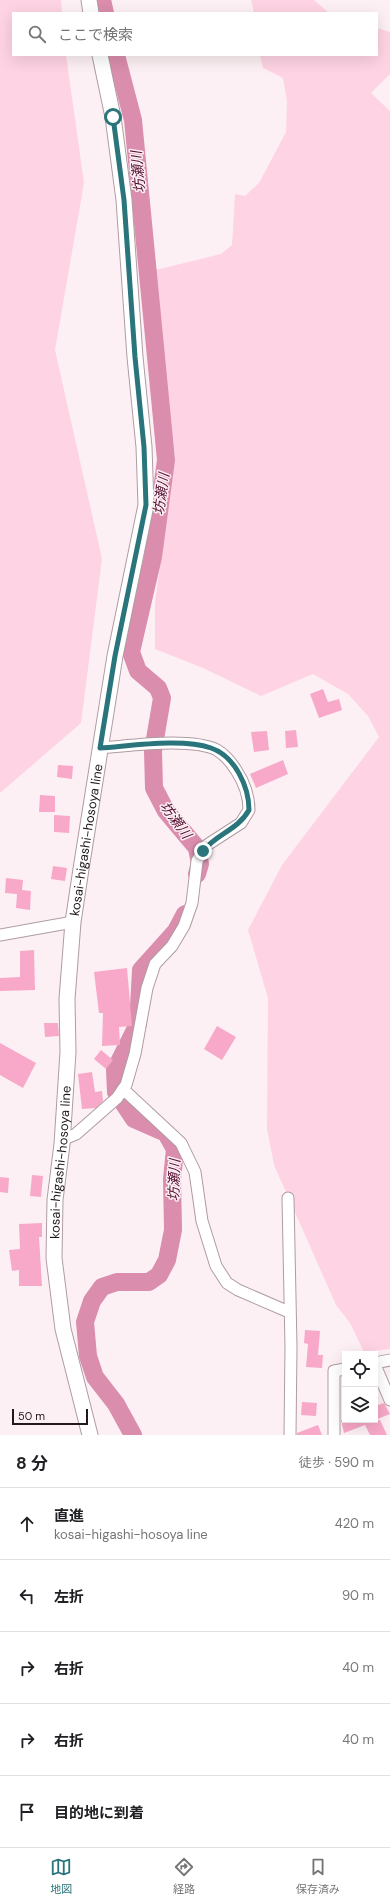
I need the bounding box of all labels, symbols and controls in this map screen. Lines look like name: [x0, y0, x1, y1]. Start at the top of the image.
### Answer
search box: [12, 12, 378, 56]
icon: search: [26, 23, 48, 45]
text: ここで検索: [58, 25, 133, 45]
route start: [104, 108, 122, 126]
water label: 坊瀬川: [127, 148, 149, 194]
water label: 坊瀬川: [149, 470, 173, 516]
street label: kosai-higashi-hosoya line: [66, 762, 106, 917]
water label: 坊瀬川: [156, 798, 197, 844]
route end: [194, 842, 212, 860]
street label: kosai-higashi-hosoya line: [46, 1085, 74, 1239]
water label: 坊瀬川: [164, 1157, 184, 1201]
map controls: [342, 1351, 378, 1423]
button: locate: [342, 1351, 378, 1387]
button: layers: [342, 1387, 378, 1423]
scale bar: [12, 1407, 88, 1426]
text: 50 m: [18, 1409, 45, 1423]
text: 8 分: [16, 1452, 48, 1474]
text: 徒歩 · 590 m: [299, 1454, 374, 1471]
text: 直進: [54, 1506, 84, 1526]
icon: ahead: [16, 1513, 38, 1535]
text: 420 m: [335, 1515, 374, 1532]
text: kosai-higashi-hosoya line: [54, 1526, 208, 1543]
icon: left: [16, 1585, 38, 1607]
text: 左折: [54, 1587, 84, 1607]
text: 90 m: [342, 1587, 374, 1604]
icon: right: [16, 1657, 38, 1679]
text: 右折: [54, 1659, 84, 1679]
text: 40 m: [342, 1659, 374, 1676]
icon: right: [16, 1729, 38, 1751]
text: 右折: [54, 1731, 84, 1751]
text: 40 m: [342, 1731, 374, 1748]
icon: arrive: [16, 1801, 38, 1823]
text: 目的地に到着: [54, 1803, 144, 1823]
tab: 地図: [50, 1856, 72, 1896]
tab: 経路: [173, 1856, 195, 1896]
tab: 保存済み: [296, 1856, 340, 1896]

